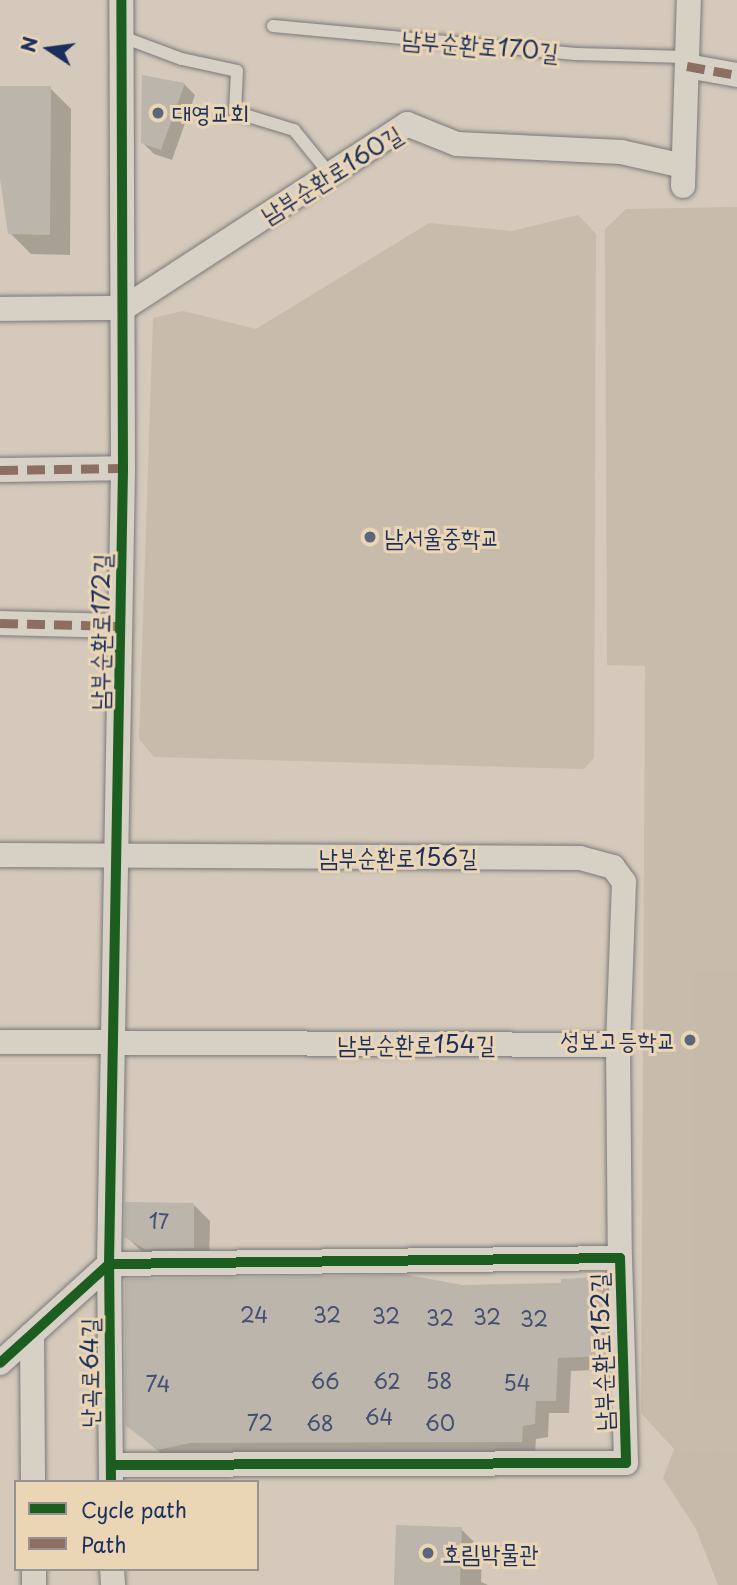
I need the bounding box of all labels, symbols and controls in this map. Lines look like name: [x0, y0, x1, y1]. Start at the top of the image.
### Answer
north arrow: [14, 14, 84, 84]
street label: 남부순환로170길: [400, 24, 560, 66]
text: N: [13, 34, 44, 55]
place label: 대영교회: [172, 99, 249, 127]
marker: 대영교회: [150, 105, 166, 121]
street label: 남부순환로160길: [255, 119, 407, 229]
place label: 남서울중학교: [384, 523, 500, 551]
marker: 남서울중학교: [362, 529, 378, 545]
street label: 남부순환로172길: [84, 553, 116, 711]
street label: 남부순환로156길: [319, 843, 477, 871]
place label: 성보고등학교: [560, 1026, 676, 1054]
street label: 남부순환로154길: [337, 1030, 495, 1058]
marker: 성보고등학교: [682, 1032, 698, 1048]
house number: 17: [149, 1207, 169, 1233]
street label: 남부순환로152길: [584, 1272, 618, 1432]
house number: 24: [240, 1301, 268, 1327]
house number: 32: [313, 1301, 341, 1327]
house number: 32: [372, 1302, 400, 1328]
house number: 32: [473, 1303, 501, 1329]
house number: 32: [426, 1304, 454, 1330]
house number: 32: [520, 1305, 548, 1331]
street label: 난곡로64길: [75, 1318, 103, 1428]
house number: 66: [310, 1367, 340, 1393]
house number: 62: [373, 1367, 401, 1393]
house number: 58: [426, 1367, 452, 1393]
house number: 54: [503, 1369, 531, 1395]
house number: 74: [146, 1370, 170, 1396]
house number: 64: [365, 1403, 393, 1429]
house number: 72: [247, 1409, 273, 1435]
house number: 68: [306, 1409, 334, 1435]
house number: 60: [425, 1409, 455, 1435]
legend: [14, 1480, 259, 1571]
text: Cycle path: [81, 1493, 187, 1525]
text: Path: [81, 1528, 126, 1560]
place label: 호림박물관: [442, 1539, 539, 1567]
marker: 호림박물관: [420, 1545, 436, 1561]

